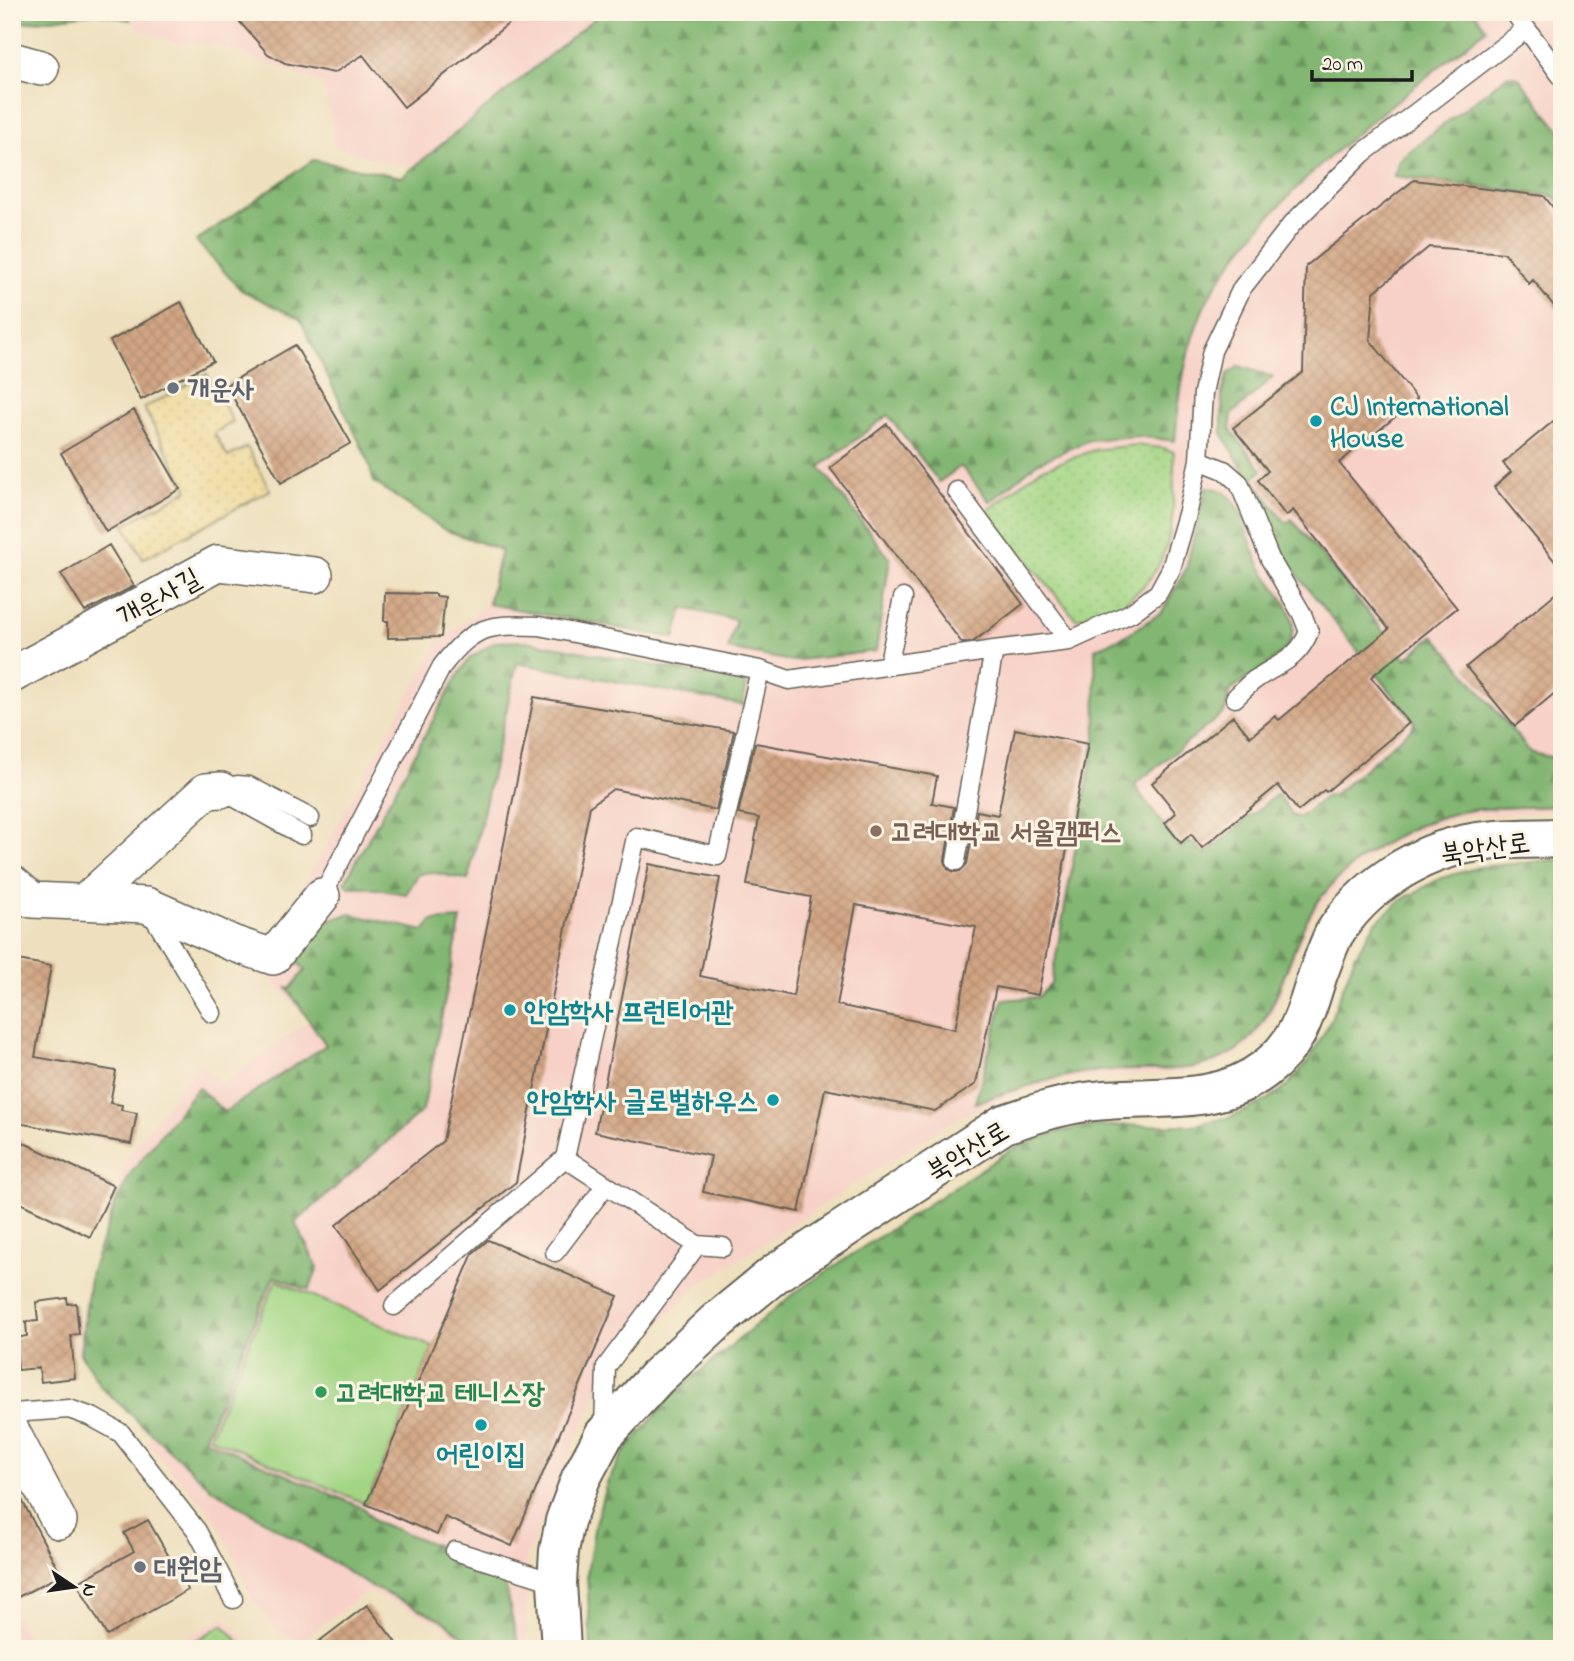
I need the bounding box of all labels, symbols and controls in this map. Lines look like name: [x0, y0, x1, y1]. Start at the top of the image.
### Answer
scale bar: [1312, 38, 1411, 82]
text: 20 m: [1322, 50, 1363, 80]
place label: 개운사: [187, 371, 255, 412]
marker: 개운사: [165, 380, 181, 396]
place label: CJ International House: [1330, 388, 1509, 461]
marker: CJ International House: [1308, 413, 1324, 429]
street label: 개운사길: [110, 559, 209, 639]
place label: 고려대학교 서울캠퍼스: [890, 814, 1122, 855]
marker: 고려대학교 서울캠퍼스: [868, 823, 884, 839]
street label: 북악산로: [1438, 824, 1533, 877]
place label: 안암학사 프런티어관: [524, 993, 734, 1034]
marker: 안암학사 프런티어관: [502, 1002, 518, 1018]
place label: 안암학사 글로벌하우스: [527, 1083, 759, 1124]
marker: 안암학사 글로벌하우스: [765, 1092, 781, 1108]
street label: 북악산로: [920, 1112, 1018, 1194]
place label: 고려대학교 테니스장: [335, 1375, 545, 1416]
marker: 고려대학교 테니스장: [313, 1384, 329, 1400]
marker: 어린이집: [473, 1417, 489, 1433]
place label: 어린이집: [436, 1436, 526, 1477]
place label: 대원암: [154, 1550, 222, 1591]
north arrow: [38, 1552, 108, 1622]
marker: 대원암: [132, 1559, 148, 1575]
text: N: [73, 1581, 103, 1600]

